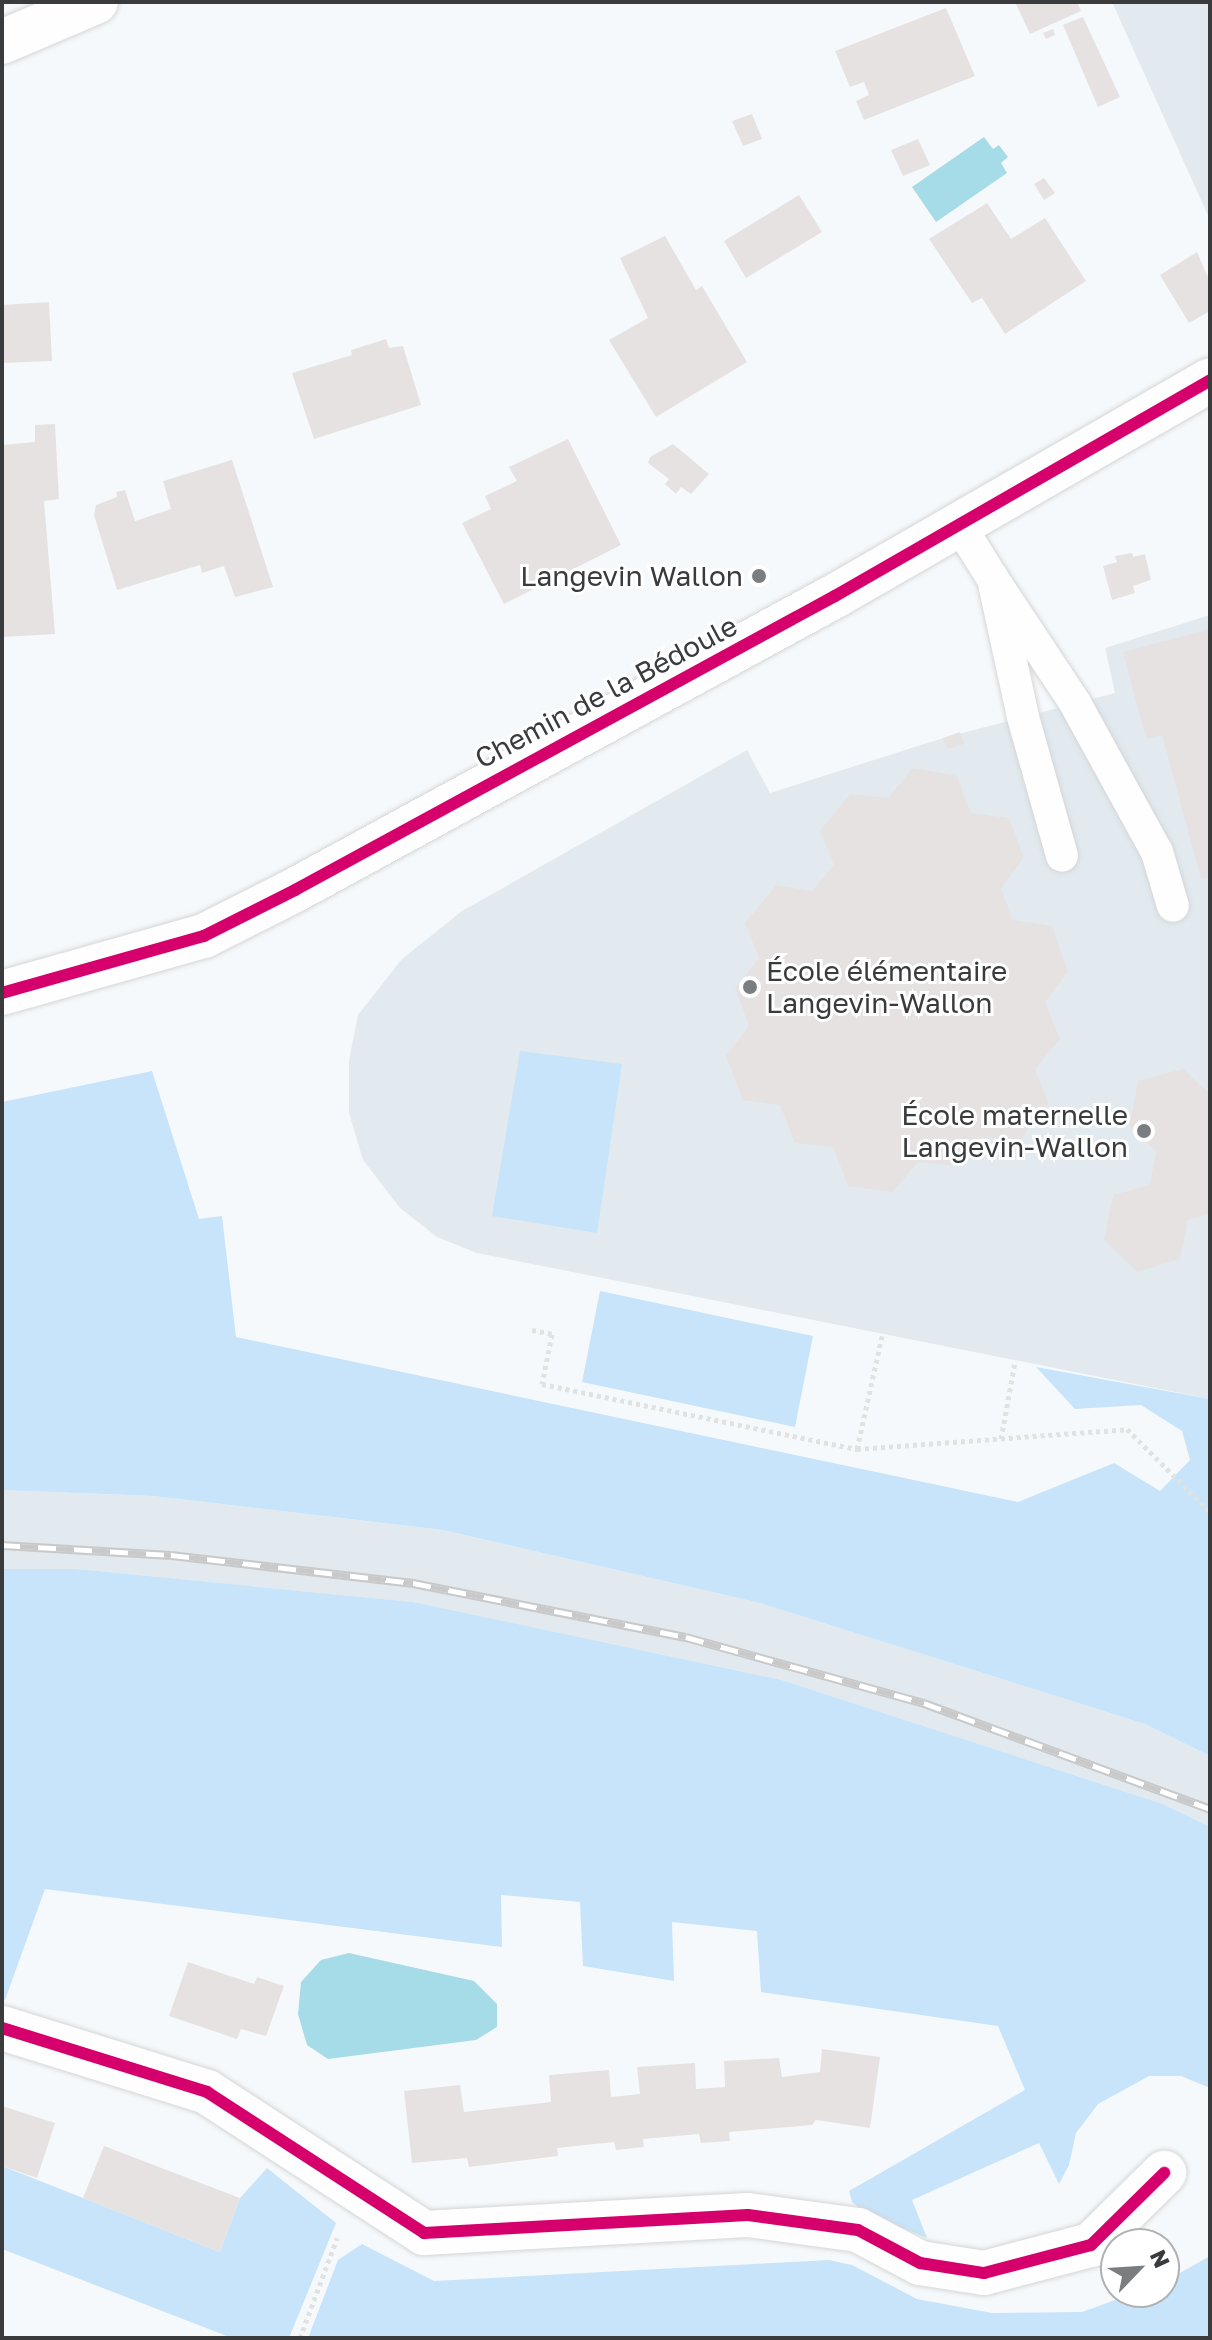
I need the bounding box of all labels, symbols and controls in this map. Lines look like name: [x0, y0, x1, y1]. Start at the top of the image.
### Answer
place label: Langevin Wallon: [520, 559, 743, 593]
marker: Langevin Wallon: [750, 567, 768, 585]
street label: Chemin de la Bédoule: [469, 609, 743, 775]
place label: École élémentaire Langevin-Wallon: [766, 954, 1007, 1020]
marker: École élémentaire Langevin-Wallon: [741, 978, 759, 996]
place label: École maternelle Langevin-Wallon: [901, 1098, 1128, 1164]
marker: École maternelle Langevin-Wallon: [1135, 1122, 1153, 1140]
north arrow: [1100, 2228, 1180, 2308]
text: N: [1145, 2245, 1176, 2272]

